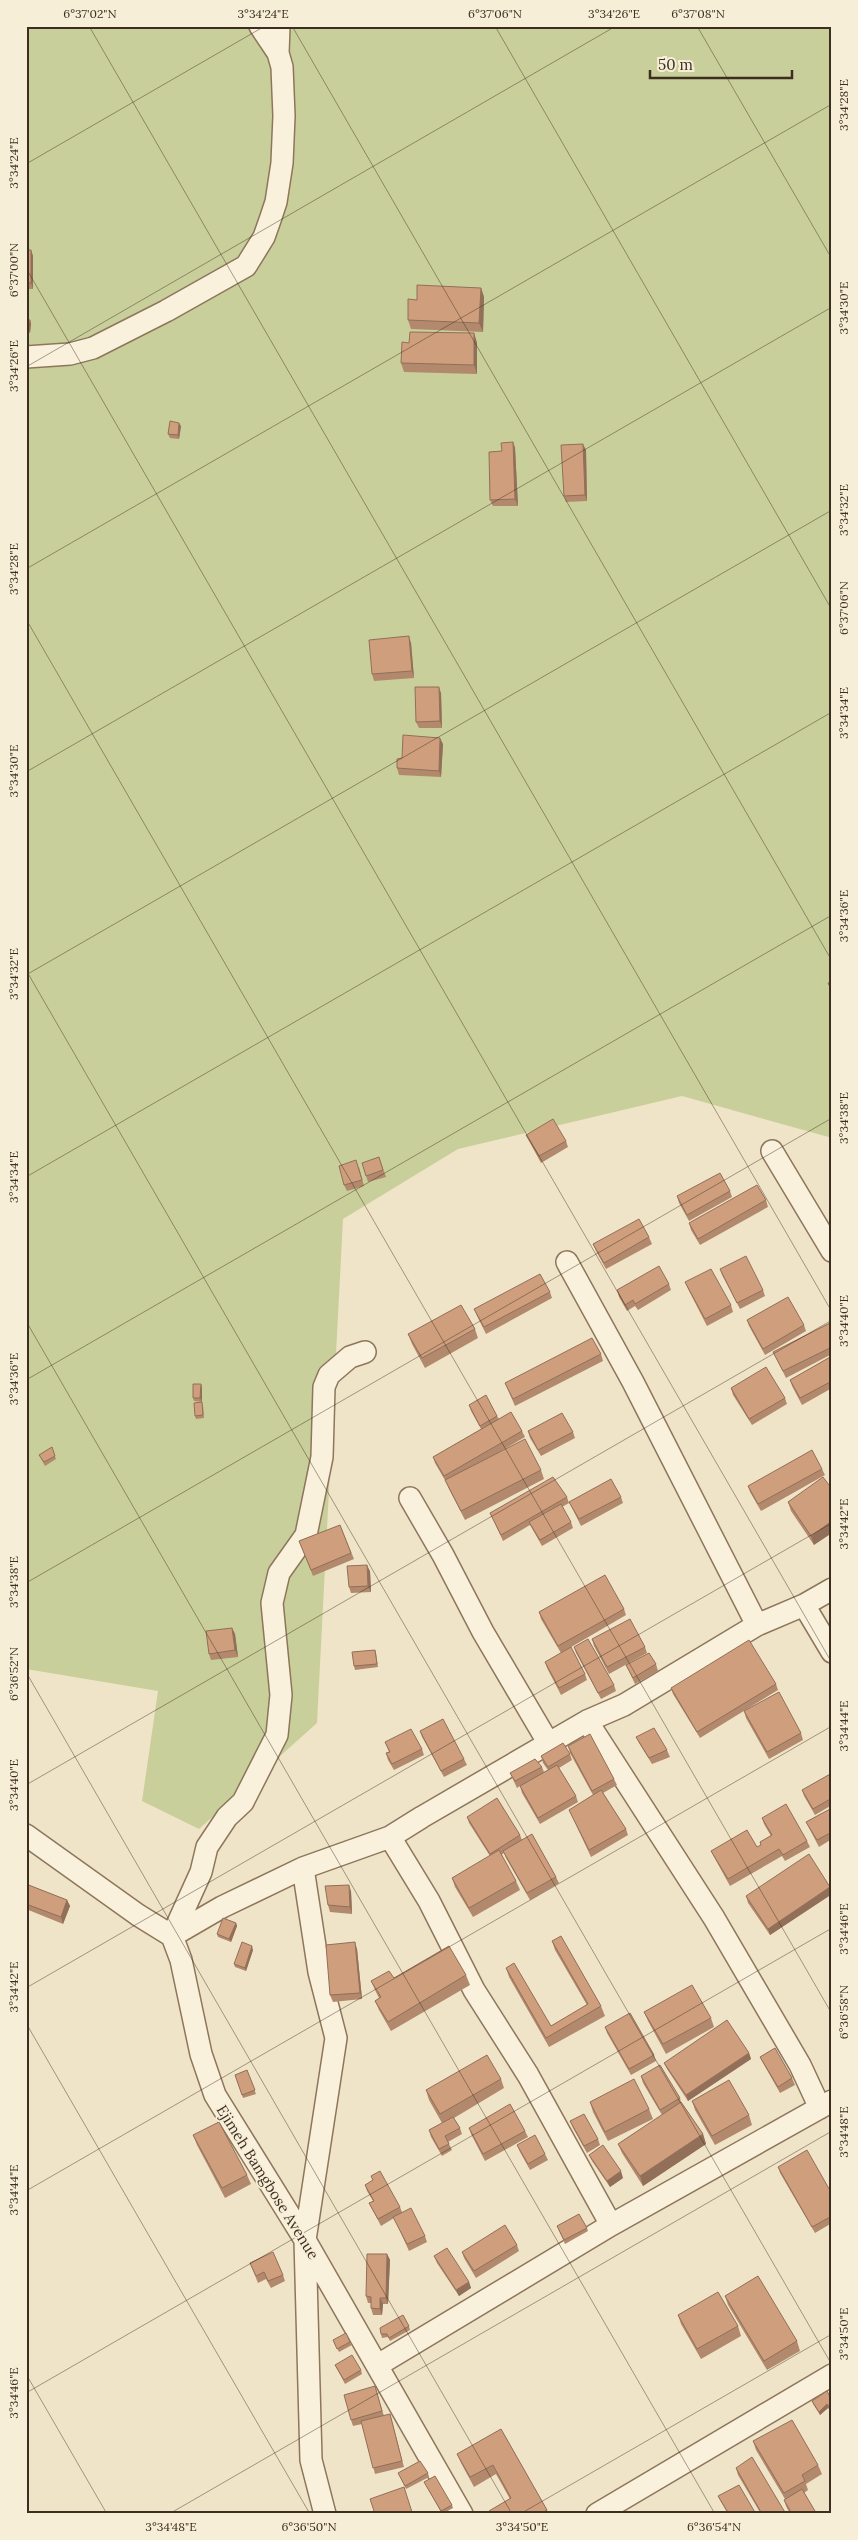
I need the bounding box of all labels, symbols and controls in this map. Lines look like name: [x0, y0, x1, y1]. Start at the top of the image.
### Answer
text: 6°37'02"N: [63, 6, 117, 21]
text: 3°34'24"E: [237, 6, 289, 21]
text: 6°37'06"N: [468, 6, 522, 21]
text: 3°34'26"E: [588, 6, 640, 21]
text: 6°37'08"N: [671, 6, 725, 21]
scale bar: [650, 48, 793, 80]
text: 50 m: [658, 55, 693, 74]
text: 3°34'28"E: [836, 79, 851, 131]
text: 3°34'24"E: [6, 137, 21, 189]
text: 6°37'00"N: [6, 243, 21, 297]
text: 3°34'30"E: [836, 282, 851, 334]
text: 3°34'26"E: [6, 340, 21, 392]
text: 3°34'32"E: [836, 484, 851, 536]
text: 3°34'28"E: [6, 543, 21, 595]
text: 6°37'06"N: [836, 581, 851, 635]
text: 3°34'34"E: [836, 687, 851, 739]
text: 3°34'30"E: [6, 745, 21, 797]
text: 3°34'36"E: [836, 890, 851, 942]
text: 3°34'32"E: [6, 948, 21, 1000]
text: 3°34'38"E: [836, 1092, 851, 1144]
text: 3°34'34"E: [6, 1151, 21, 1203]
text: 3°34'40"E: [836, 1295, 851, 1347]
text: 3°34'36"E: [6, 1353, 21, 1405]
text: 3°34'42"E: [836, 1498, 851, 1550]
text: 3°34'38"E: [6, 1556, 21, 1608]
text: 6°36'52"N: [6, 1647, 21, 1701]
text: 3°34'44"E: [836, 1700, 851, 1752]
text: 3°34'40"E: [6, 1759, 21, 1811]
text: 3°34'46"E: [836, 1903, 851, 1955]
text: 3°34'42"E: [6, 1961, 21, 2013]
text: 6°36'58"N: [836, 1985, 851, 2039]
street label: Ejimeh Bamgbose Avenue: [213, 2101, 323, 2263]
text: 3°34'48"E: [836, 2106, 851, 2158]
text: 3°34'44"E: [6, 2164, 21, 2216]
text: 3°34'50"E: [836, 2308, 851, 2360]
text: 3°34'46"E: [6, 2367, 21, 2419]
text: 3°34'48"E: [145, 2519, 197, 2534]
text: 6°36'50"N: [281, 2519, 337, 2534]
text: 3°34'50"E: [496, 2519, 548, 2534]
text: 6°36'54"N: [687, 2519, 741, 2534]

